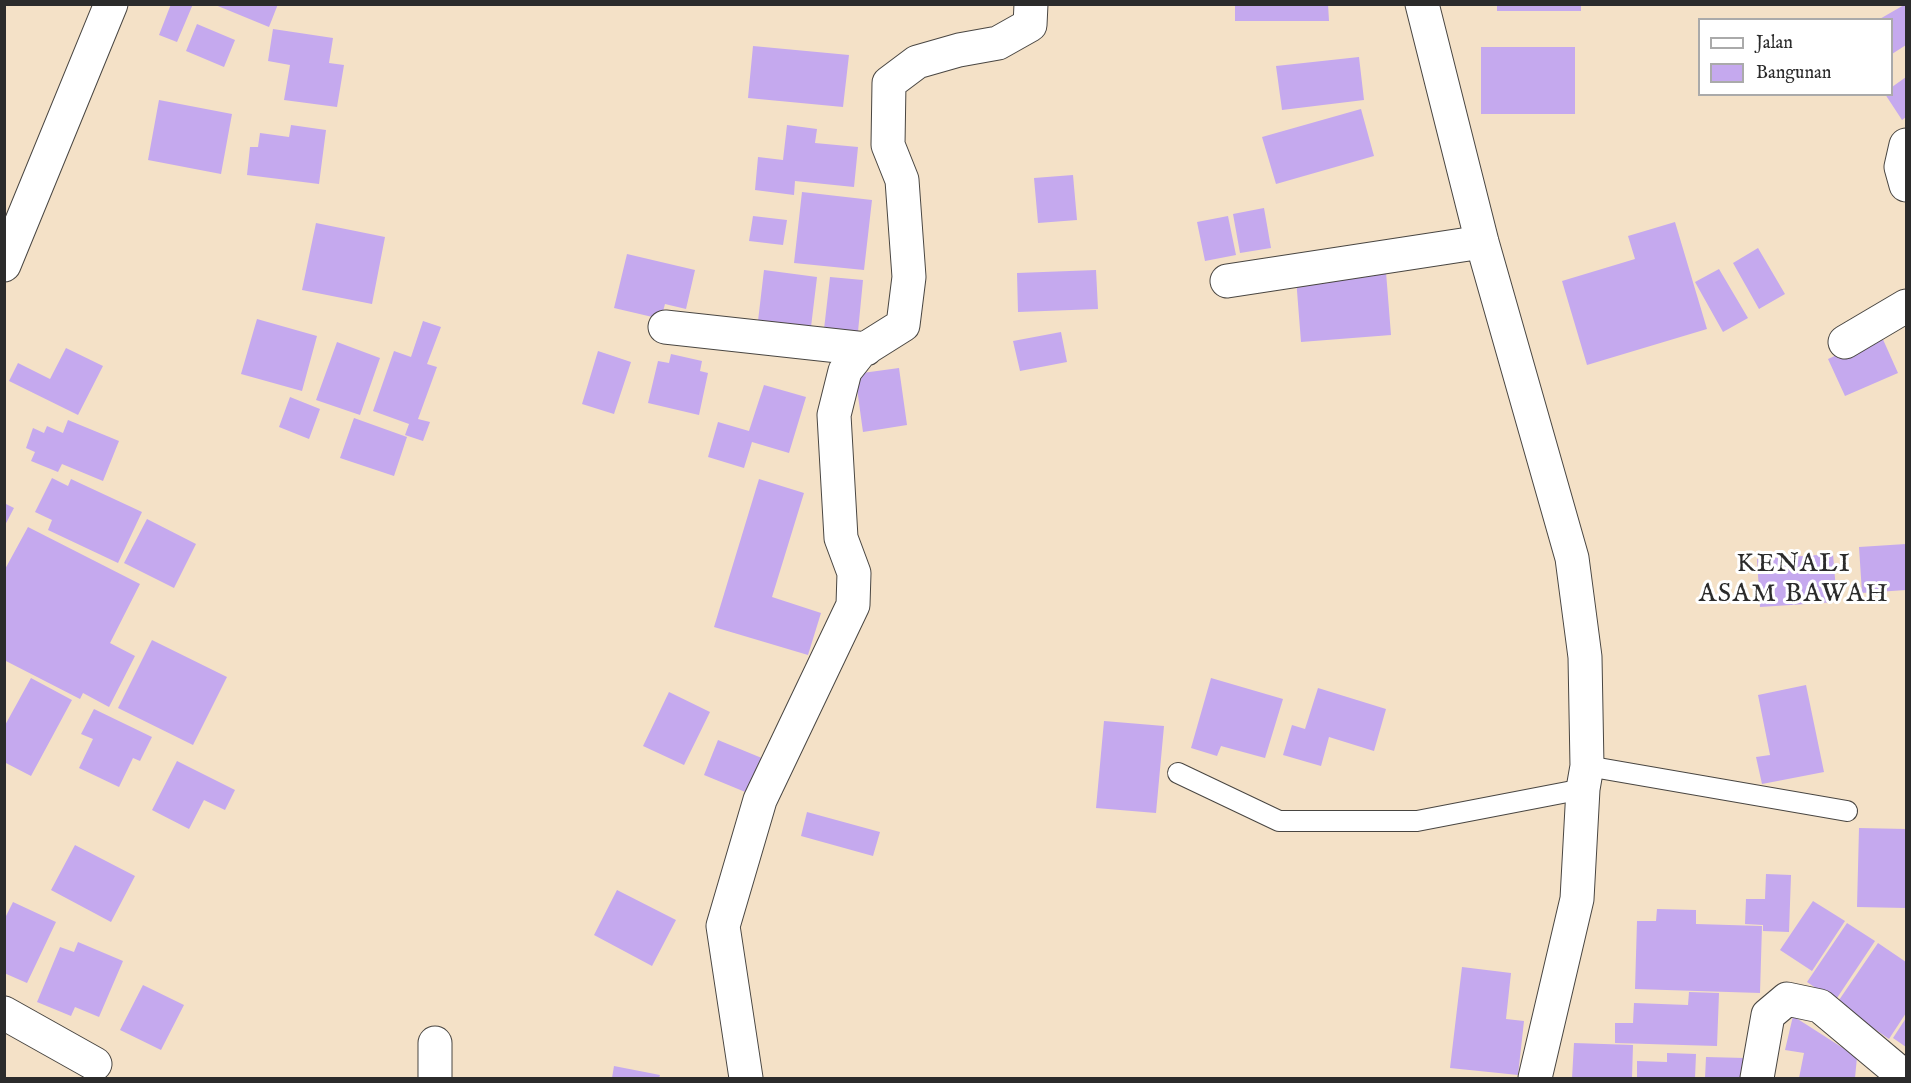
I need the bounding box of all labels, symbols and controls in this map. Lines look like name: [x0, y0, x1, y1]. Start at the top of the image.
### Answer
legend: [1698, 18, 1893, 96]
text: Jalan: [1756, 32, 1793, 55]
text: Bangunan: [1756, 62, 1831, 85]
district label: KENALI ASAM BAWAH: [1699, 550, 1889, 612]

